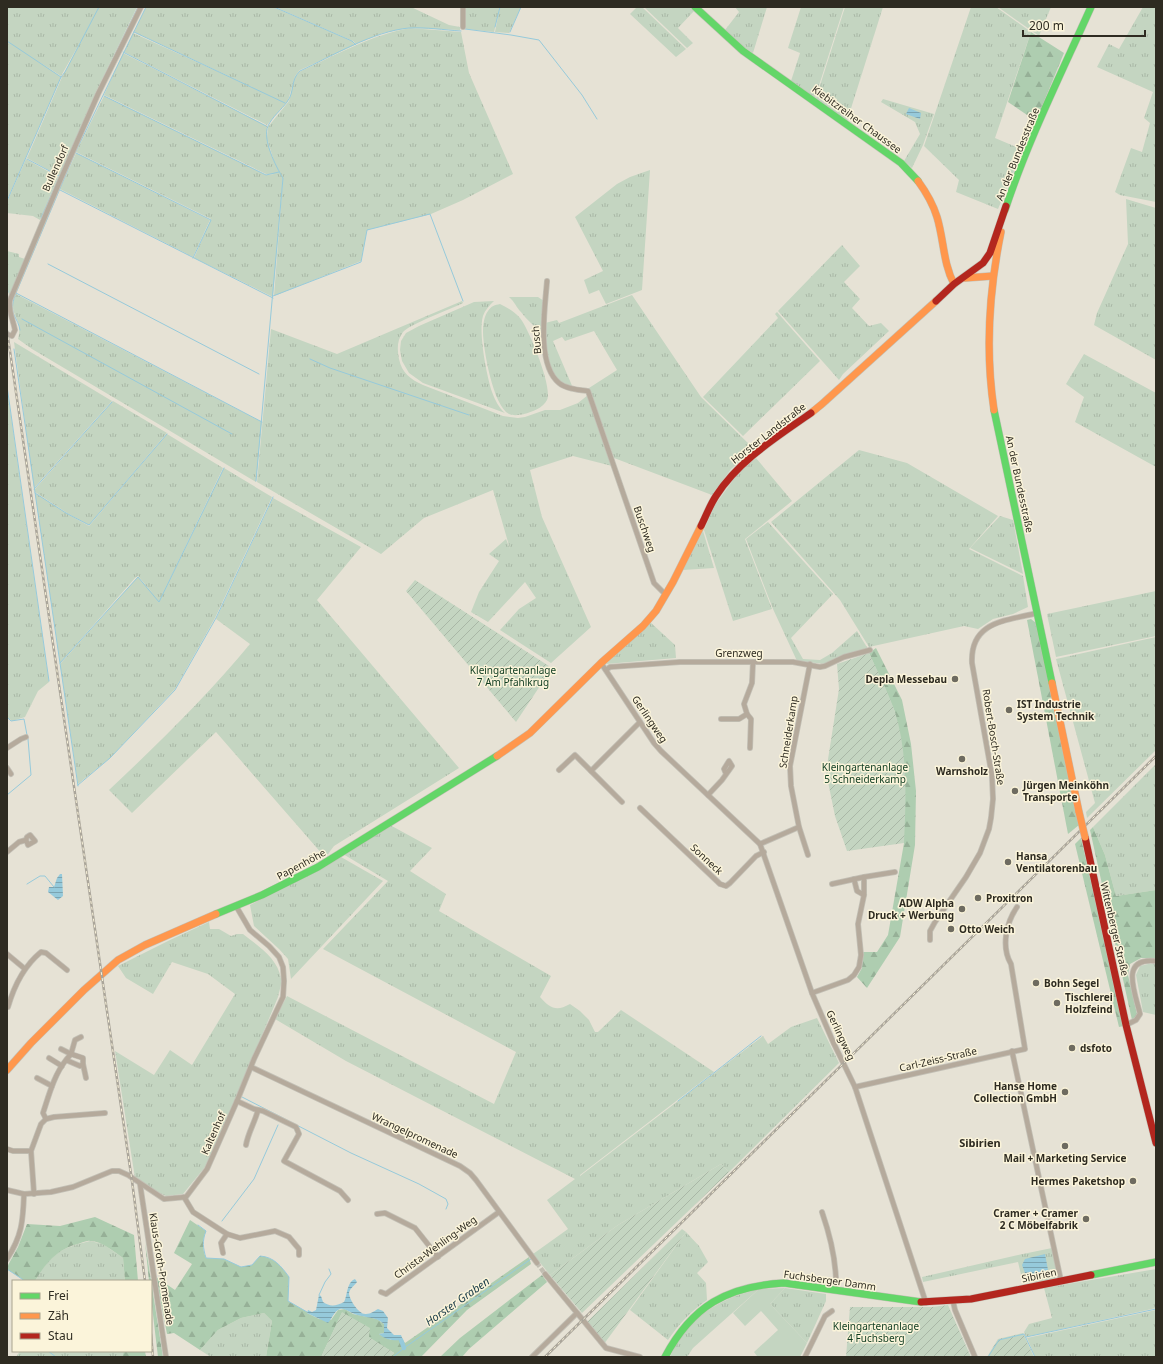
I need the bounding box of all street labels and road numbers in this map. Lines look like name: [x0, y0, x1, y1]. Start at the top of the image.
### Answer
street label: Kiebitzreiher Chaussee: [809, 82, 905, 156]
street label: An der Bundesstraße: [992, 105, 1042, 203]
street label: Bullendorf: [39, 142, 72, 193]
street label: Busch: [528, 325, 544, 355]
street label: Horster Landstraße: [728, 399, 809, 467]
street label: An der Bundesstraße: [1003, 434, 1037, 534]
street label: Buschweg: [631, 504, 659, 554]
street label: Grenzweg: [715, 646, 763, 660]
street label: Robert-Bosch-Straße: [979, 688, 1009, 786]
street label: Gerlingweg: [629, 693, 671, 745]
street label: Schneiderkamp: [775, 695, 801, 769]
street label: Sonneck: [688, 840, 727, 878]
street label: Papenhöhe: [274, 845, 328, 883]
street label: Wittenberger Straße: [1097, 881, 1133, 978]
street label: Gerlingweg: [823, 1007, 859, 1063]
street label: Carl-Zeiss-Straße: [898, 1043, 978, 1075]
street label: Kaltenhof: [197, 1109, 229, 1157]
street label: Wrangelpromenade: [369, 1109, 461, 1161]
street label: Klaus-Groth-Promenade: [146, 1212, 178, 1326]
street label: Christa-Wehling-Weg: [391, 1212, 479, 1282]
street label: Sibirien: [1020, 1264, 1058, 1286]
street label: Fuchsberger Damm: [783, 1267, 877, 1293]

